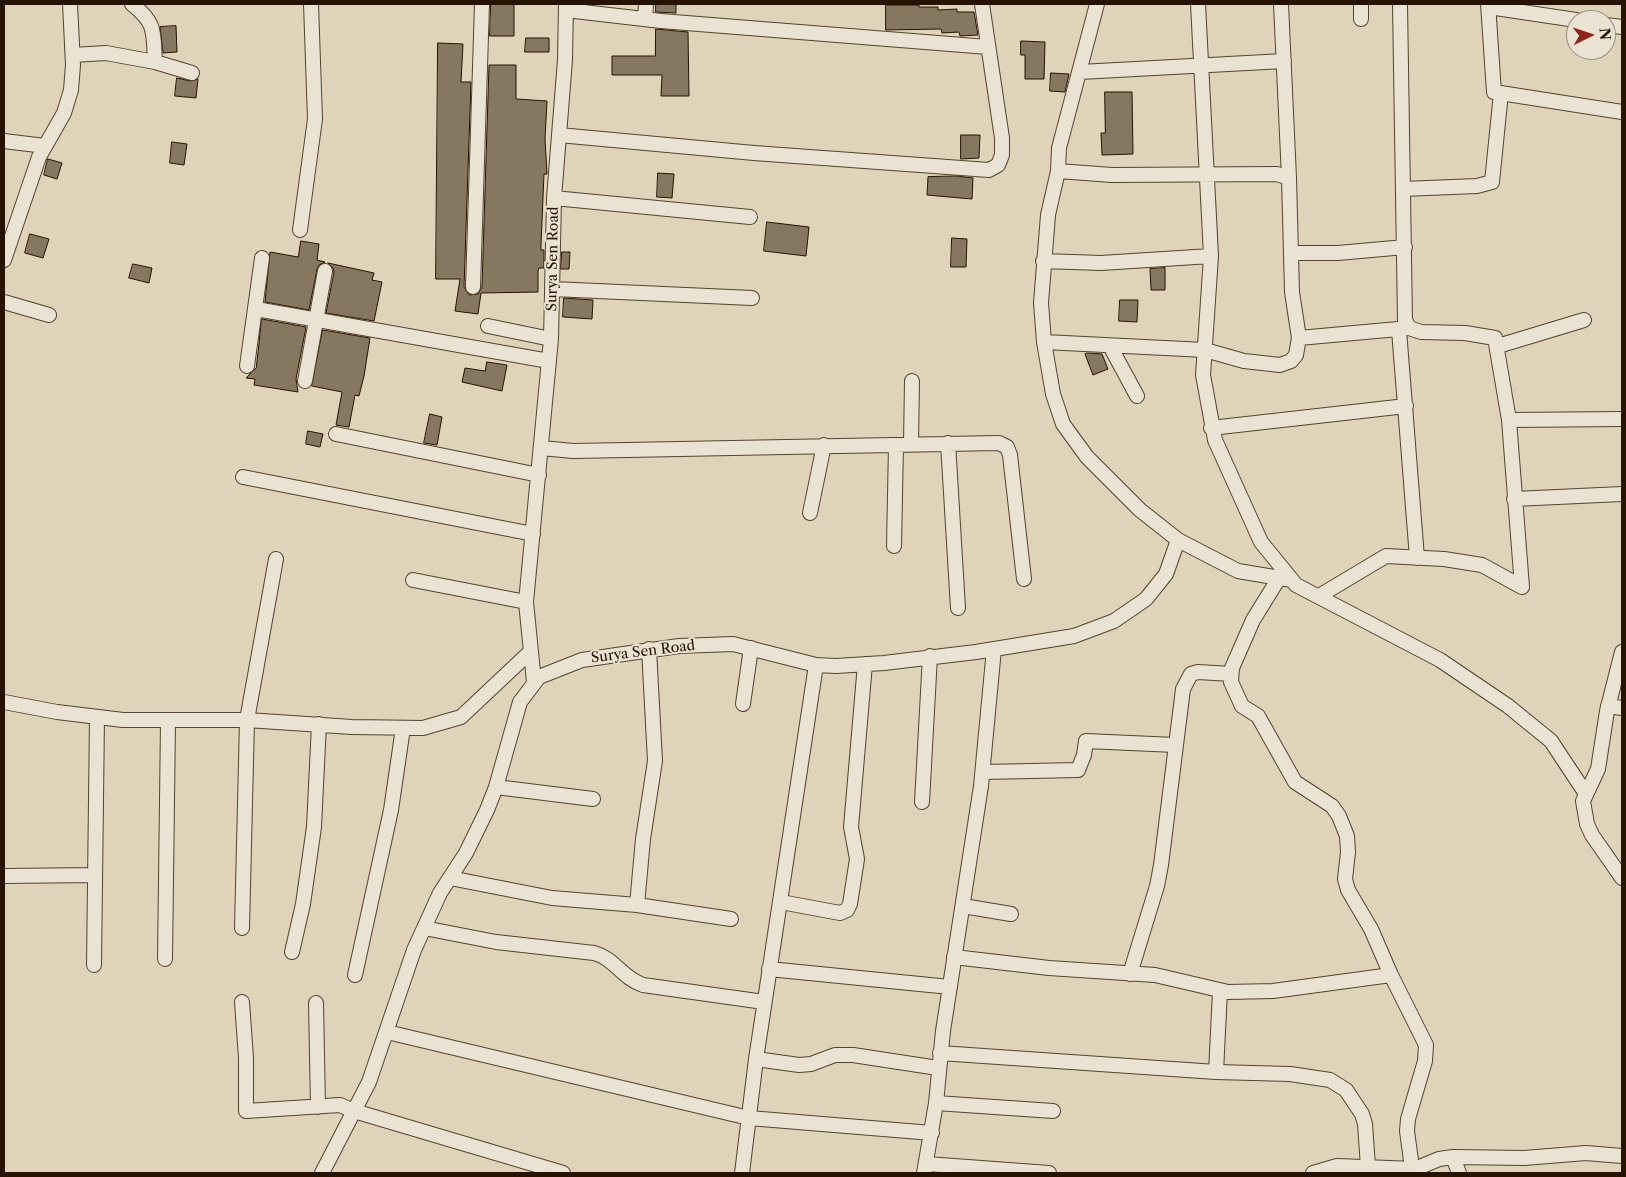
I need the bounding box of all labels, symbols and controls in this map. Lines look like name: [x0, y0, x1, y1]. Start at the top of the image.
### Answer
north arrow: [1566, 10, 1616, 60]
text: N: [1596, 27, 1614, 41]
street label: Surya Sen Road: [544, 206, 562, 312]
street label: Surya Sen Road: [590, 637, 696, 667]

